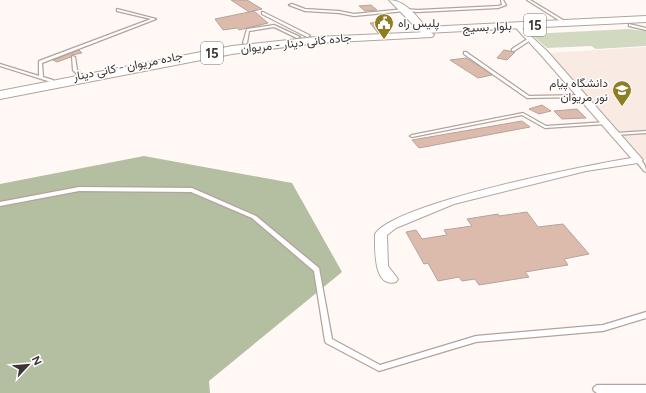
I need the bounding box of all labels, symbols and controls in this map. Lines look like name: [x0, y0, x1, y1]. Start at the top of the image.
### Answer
public building icon: پلیس راه: [373, 12, 395, 40]
road number: 15: [524, 14, 546, 36]
place label: پلیس راه: [398, 16, 440, 31]
street label: بلوار بسیج: [462, 19, 512, 37]
street label: جاده کانی دینار - مریوان: [240, 30, 352, 57]
road number: 15: [201, 42, 223, 64]
street label: جاده مریوان - کانی دینار: [71, 48, 184, 85]
place label: دانشگاه پیام نور مریوان: [549, 76, 608, 105]
school or university icon: دانشگاه پیام نور مریوان: [611, 79, 633, 107]
north arrow: [8, 345, 48, 385]
text: N: [29, 354, 44, 368]

